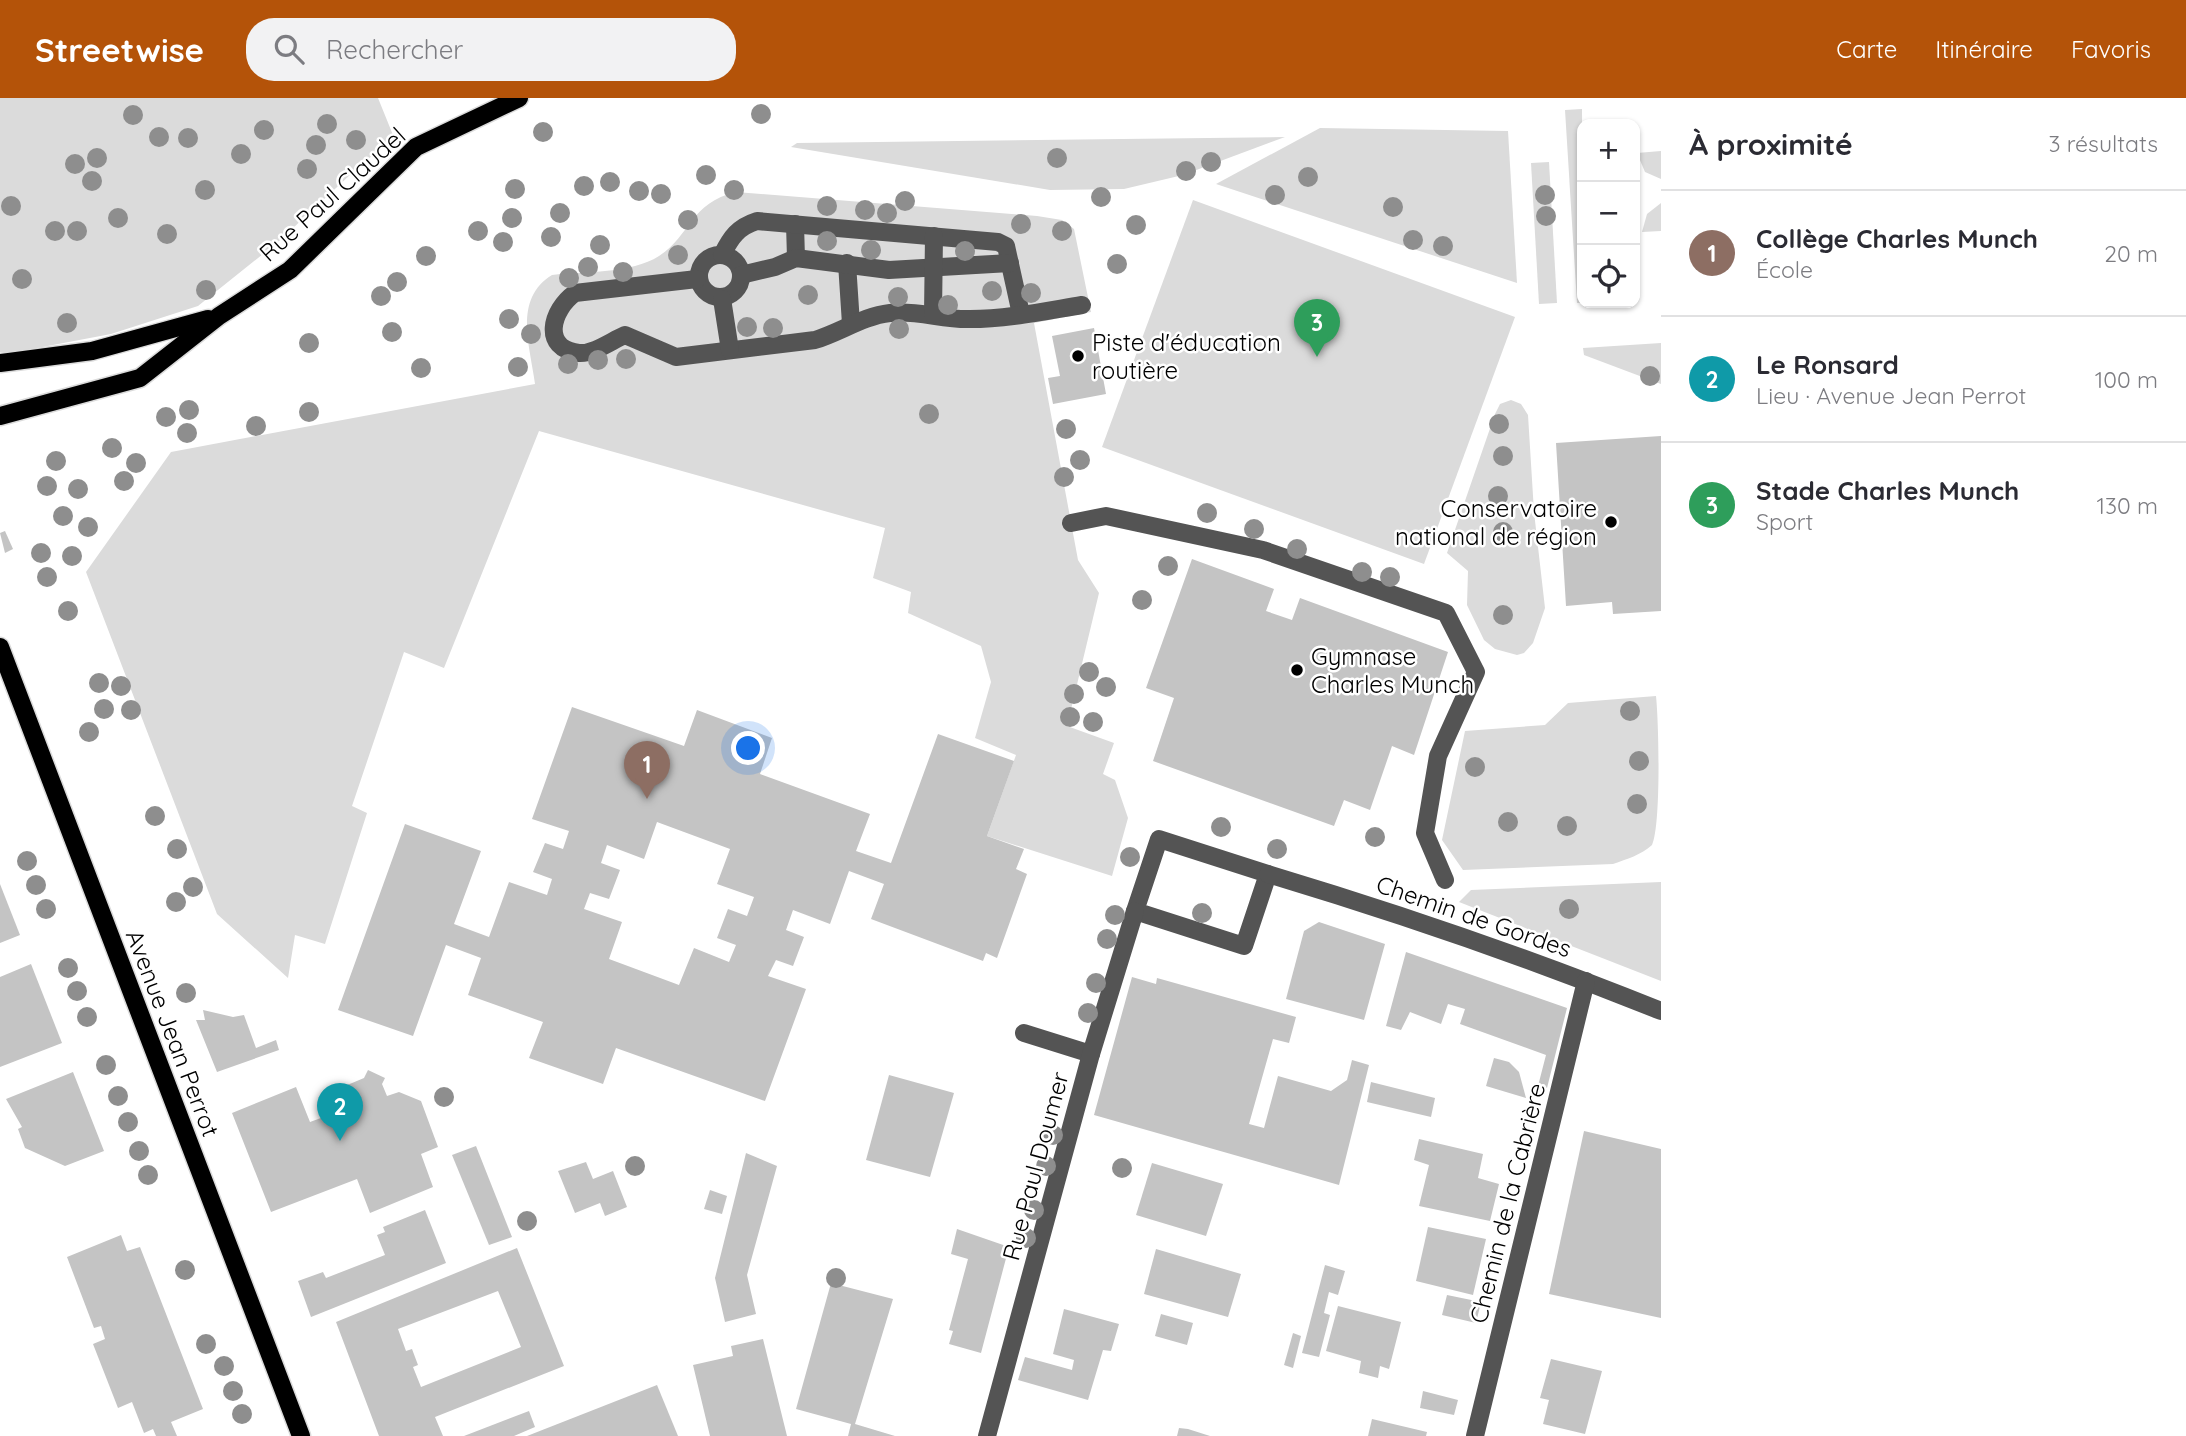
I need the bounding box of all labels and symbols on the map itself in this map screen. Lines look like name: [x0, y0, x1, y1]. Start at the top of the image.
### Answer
street label: Rue Paul Claudel: [253, 120, 411, 268]
pin: 3: [1294, 299, 1340, 357]
place label: Piste d'éducation routière: [1092, 327, 1281, 385]
marker: Piste d'éducation routière: [1070, 348, 1086, 364]
place label: Conservatoire national de région: [1395, 493, 1597, 551]
marker: Conservatoire national de région: [1603, 514, 1619, 530]
place label: Gymnase Charles Munch: [1311, 641, 1474, 699]
marker: Gymnase Charles Munch: [1289, 662, 1305, 678]
your location: [731, 731, 765, 765]
pin: 1: [624, 741, 670, 799]
street label: Chemin de Gordes: [1373, 869, 1575, 963]
street label: Avenue Jean Perrot: [120, 925, 226, 1141]
street label: Rue Paul Doumer: [995, 1068, 1075, 1264]
street label: Chemin de la Cabrière: [1463, 1080, 1551, 1326]
pin: 2: [317, 1083, 363, 1141]

